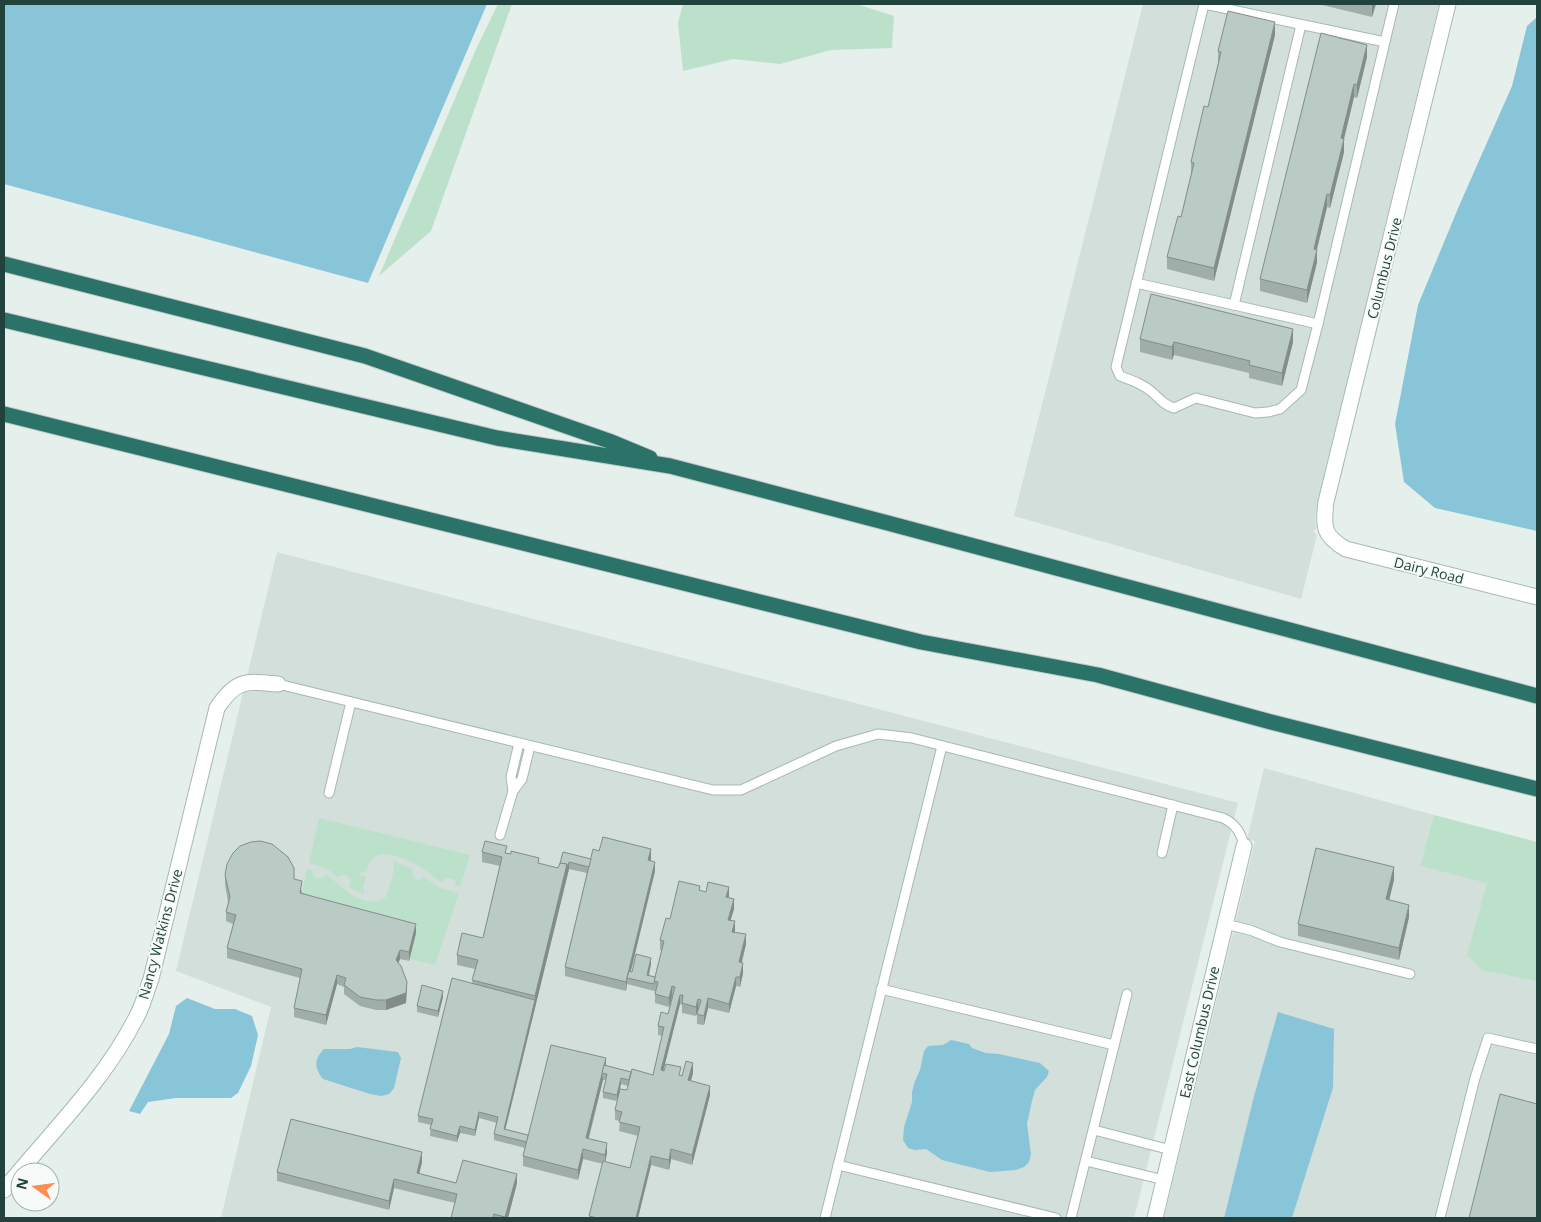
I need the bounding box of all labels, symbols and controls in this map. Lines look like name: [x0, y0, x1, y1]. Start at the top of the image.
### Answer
street label: Columbus Drive: [1362, 215, 1406, 321]
street label: Dairy Road: [1392, 552, 1466, 588]
street label: Nancy Watkins Drive: [133, 867, 187, 1001]
street label: East Columbus Drive: [1175, 964, 1223, 1100]
north arrow: [10, 1162, 60, 1212]
text: N: [11, 1176, 32, 1192]

